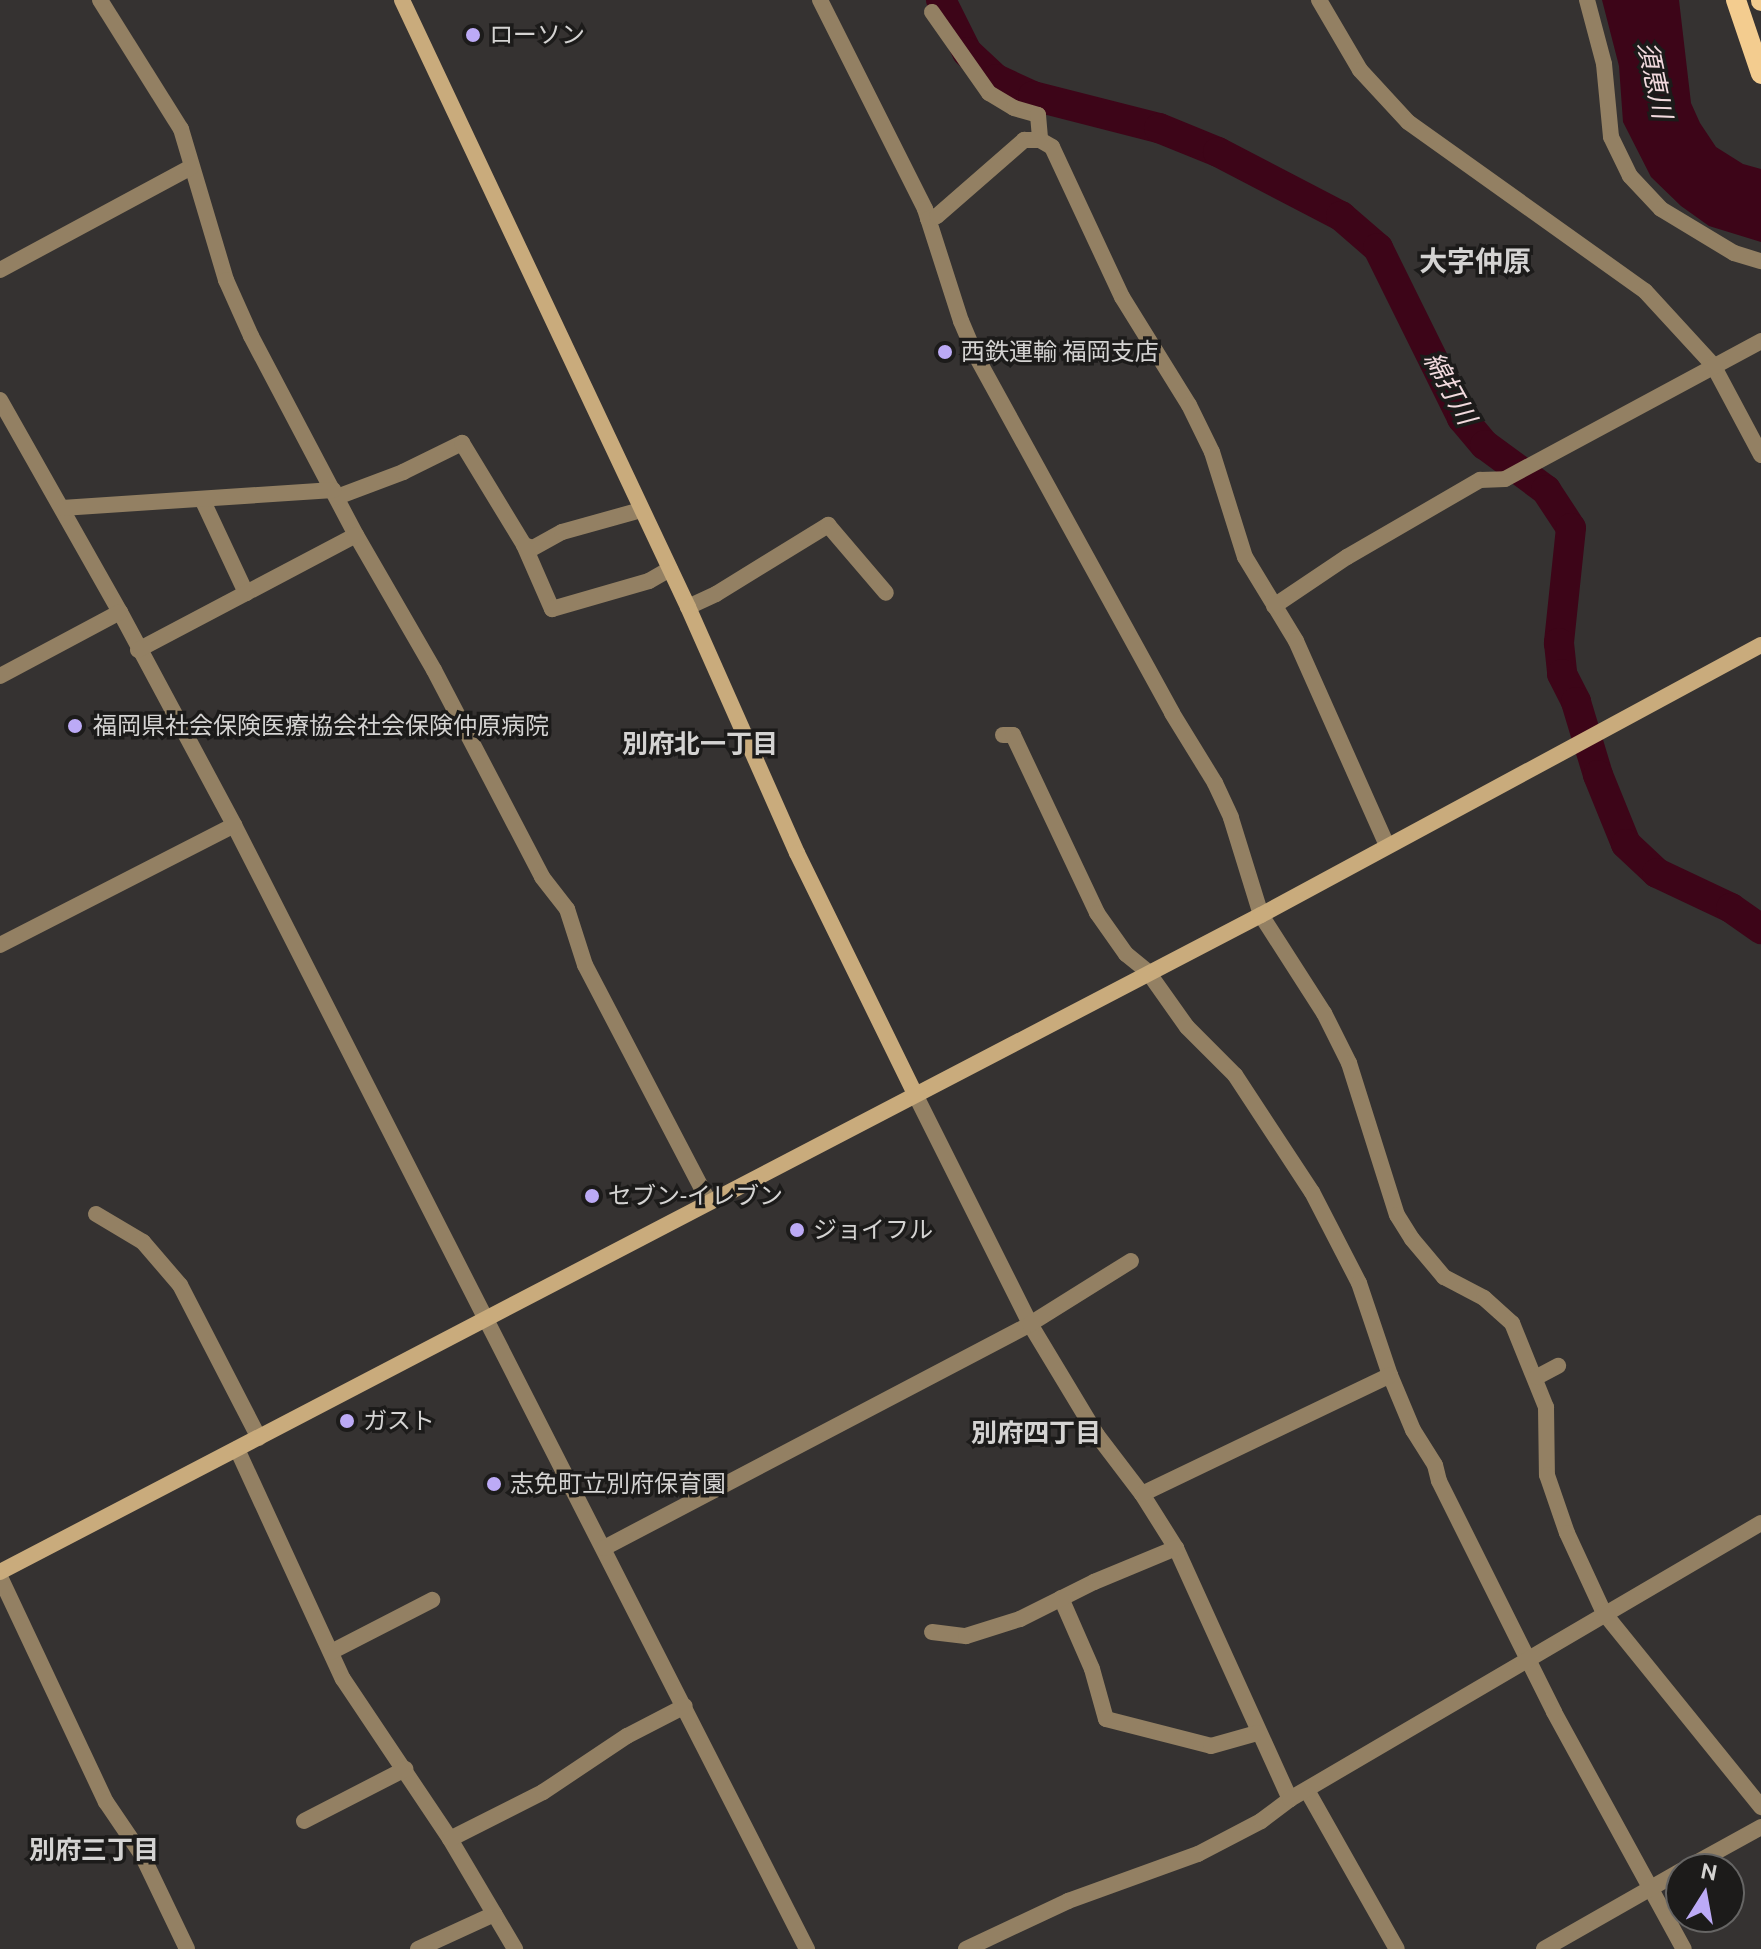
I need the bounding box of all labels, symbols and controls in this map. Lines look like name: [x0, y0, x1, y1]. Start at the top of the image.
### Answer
place label: ローソン: [489, 21, 585, 49]
marker: ローソン: [464, 26, 482, 44]
water label: 須恵川: [1632, 39, 1678, 121]
district label: 大字仲原: [1419, 244, 1531, 278]
place label: 西鉄運輸 福岡支店: [961, 338, 1158, 366]
marker: 西鉄運輸 福岡支店: [936, 343, 954, 361]
water label: 綿打川: [1417, 346, 1483, 430]
place label: 福岡県社会保険医療協会社会保険仲原病院: [93, 712, 549, 740]
marker: 福岡県社会保険医療協会社会保険仲原病院: [64, 715, 86, 737]
district label: 別府北一丁目: [622, 728, 778, 760]
place label: セブン-イレブン: [608, 1182, 783, 1210]
marker: セブン-イレブン: [583, 1187, 601, 1205]
place label: ジョイフル: [813, 1216, 933, 1244]
marker: ジョイフル: [788, 1221, 806, 1239]
place label: ガスト: [363, 1407, 435, 1435]
marker: ガスト: [338, 1412, 356, 1430]
district label: 別府四丁目: [971, 1417, 1101, 1449]
place label: 志免町立別府保育園: [510, 1470, 726, 1498]
marker: 志免町立別府保育園: [485, 1475, 503, 1493]
district label: 別府三丁目: [29, 1834, 159, 1866]
north arrow: [1665, 1853, 1745, 1933]
text: N: [1699, 1857, 1720, 1885]

